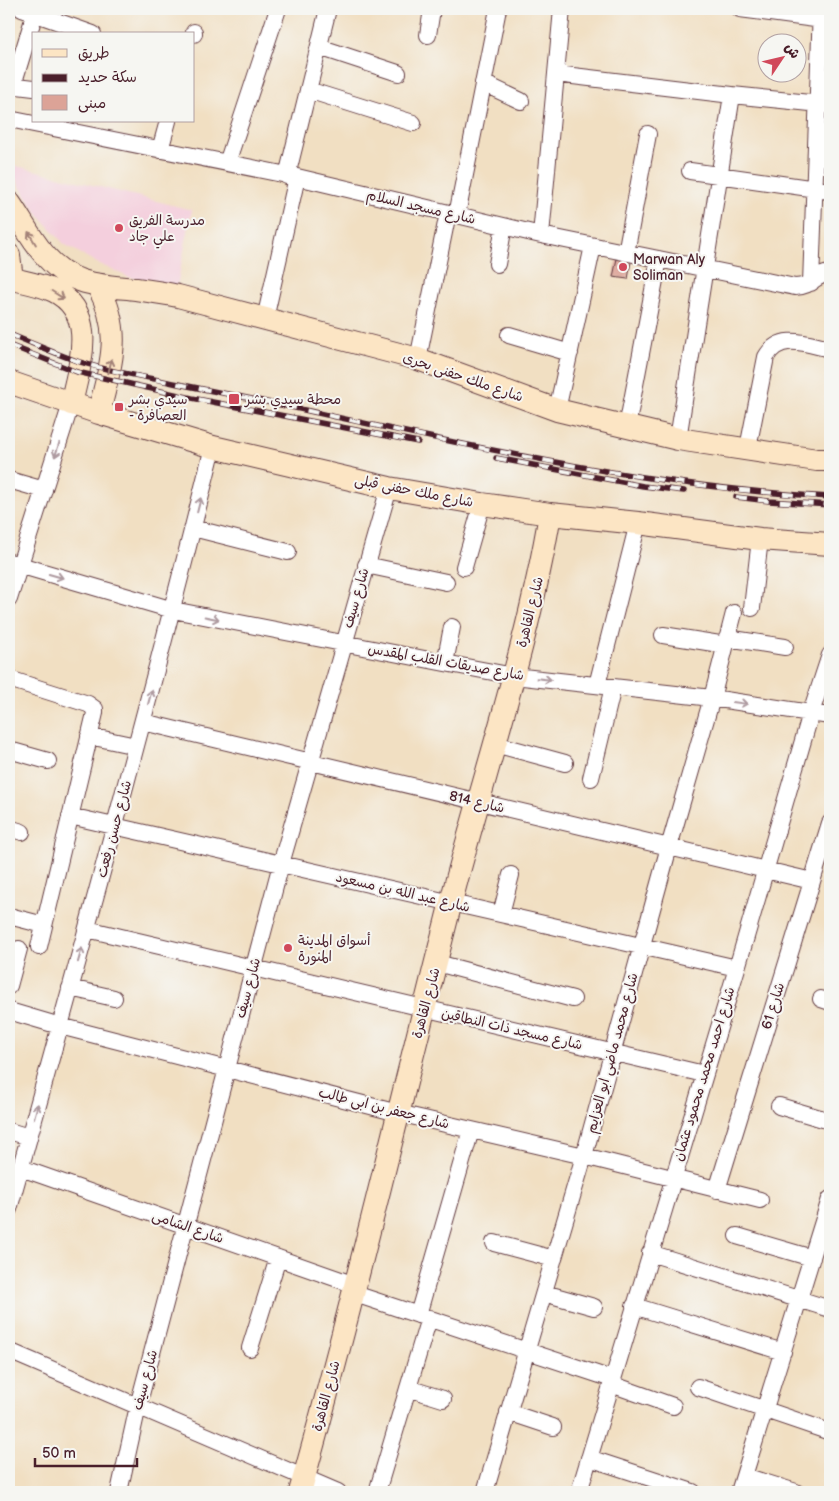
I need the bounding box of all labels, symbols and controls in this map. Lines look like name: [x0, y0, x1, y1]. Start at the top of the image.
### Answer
legend: [32, 32, 195, 122]
north arrow: [756, 32, 806, 82]
text: ش: [781, 40, 804, 62]
text: طريق: [78, 44, 110, 63]
text: سكة حديد: [78, 68, 137, 87]
text: مبنى: [78, 94, 106, 113]
street label: شارع مسجد السلام: [364, 186, 477, 230]
place label: مدرسة الفريق علي جاد: [129, 212, 205, 249]
marker: مدرسة الفريق علي جاد: [113, 222, 125, 234]
one-way arrow: [27, 232, 37, 246]
place label: Marwan Aly Soliman: [633, 251, 706, 284]
marker: Marwan Aly Soliman: [617, 261, 629, 273]
one-way arrow: [51, 289, 65, 300]
street label: شارع ملك حفنى بحرى: [400, 348, 525, 407]
one-way arrow: [106, 358, 115, 374]
place label: سيدي بشر - العصافرة: [128, 391, 188, 424]
place label: محطة سيدي بشر: [244, 391, 341, 410]
marker: محطة سيدي بشر: [227, 392, 241, 406]
marker: سيدي بشر - العصافرة: [113, 401, 125, 413]
one-way arrow: [51, 442, 61, 458]
street label: شارع ملك حفنى قبلى: [353, 471, 475, 512]
one-way arrow: [195, 498, 204, 514]
street label: شارع سيف: [339, 566, 374, 630]
one-way arrow: [47, 571, 63, 581]
street label: شارع القاهرة: [513, 575, 548, 649]
one-way arrow: [204, 614, 220, 623]
street label: شارع صديقات القلب المقدس: [366, 640, 525, 685]
one-way arrow: [536, 674, 552, 684]
one-way arrow: [145, 689, 155, 705]
one-way arrow: [732, 698, 748, 708]
street label: شارع حسن رفعت: [93, 778, 136, 880]
street label: شارع 814: [447, 787, 506, 818]
street label: شارع عبد الله بن مسعود: [334, 868, 472, 917]
place label: أسواق المدينة المنورة: [298, 932, 371, 966]
marker: أسواق المدينة المنورة: [282, 942, 294, 954]
one-way arrow: [75, 947, 85, 963]
street label: شارع سيف: [232, 956, 265, 1020]
street label: شارع القاهرة: [408, 966, 445, 1040]
street label: شارع محمد ماضي ابو العزايم: [582, 971, 645, 1136]
street label: شارع 61: [758, 981, 789, 1032]
street label: شارع احمد محمد محمود عثمان: [669, 985, 740, 1163]
street label: شارع مسجد ذات النطاقين: [440, 1004, 584, 1054]
street label: شارع جعفر بن ابى طالب: [317, 1084, 451, 1133]
one-way arrow: [32, 1104, 41, 1120]
street label: شارع الشامى: [150, 1207, 226, 1248]
street label: شارع سيف: [129, 1348, 162, 1412]
street label: شارع القاهرة: [308, 1359, 345, 1433]
scale bar: [35, 1436, 138, 1468]
text: 50 m: [42, 1444, 76, 1463]

